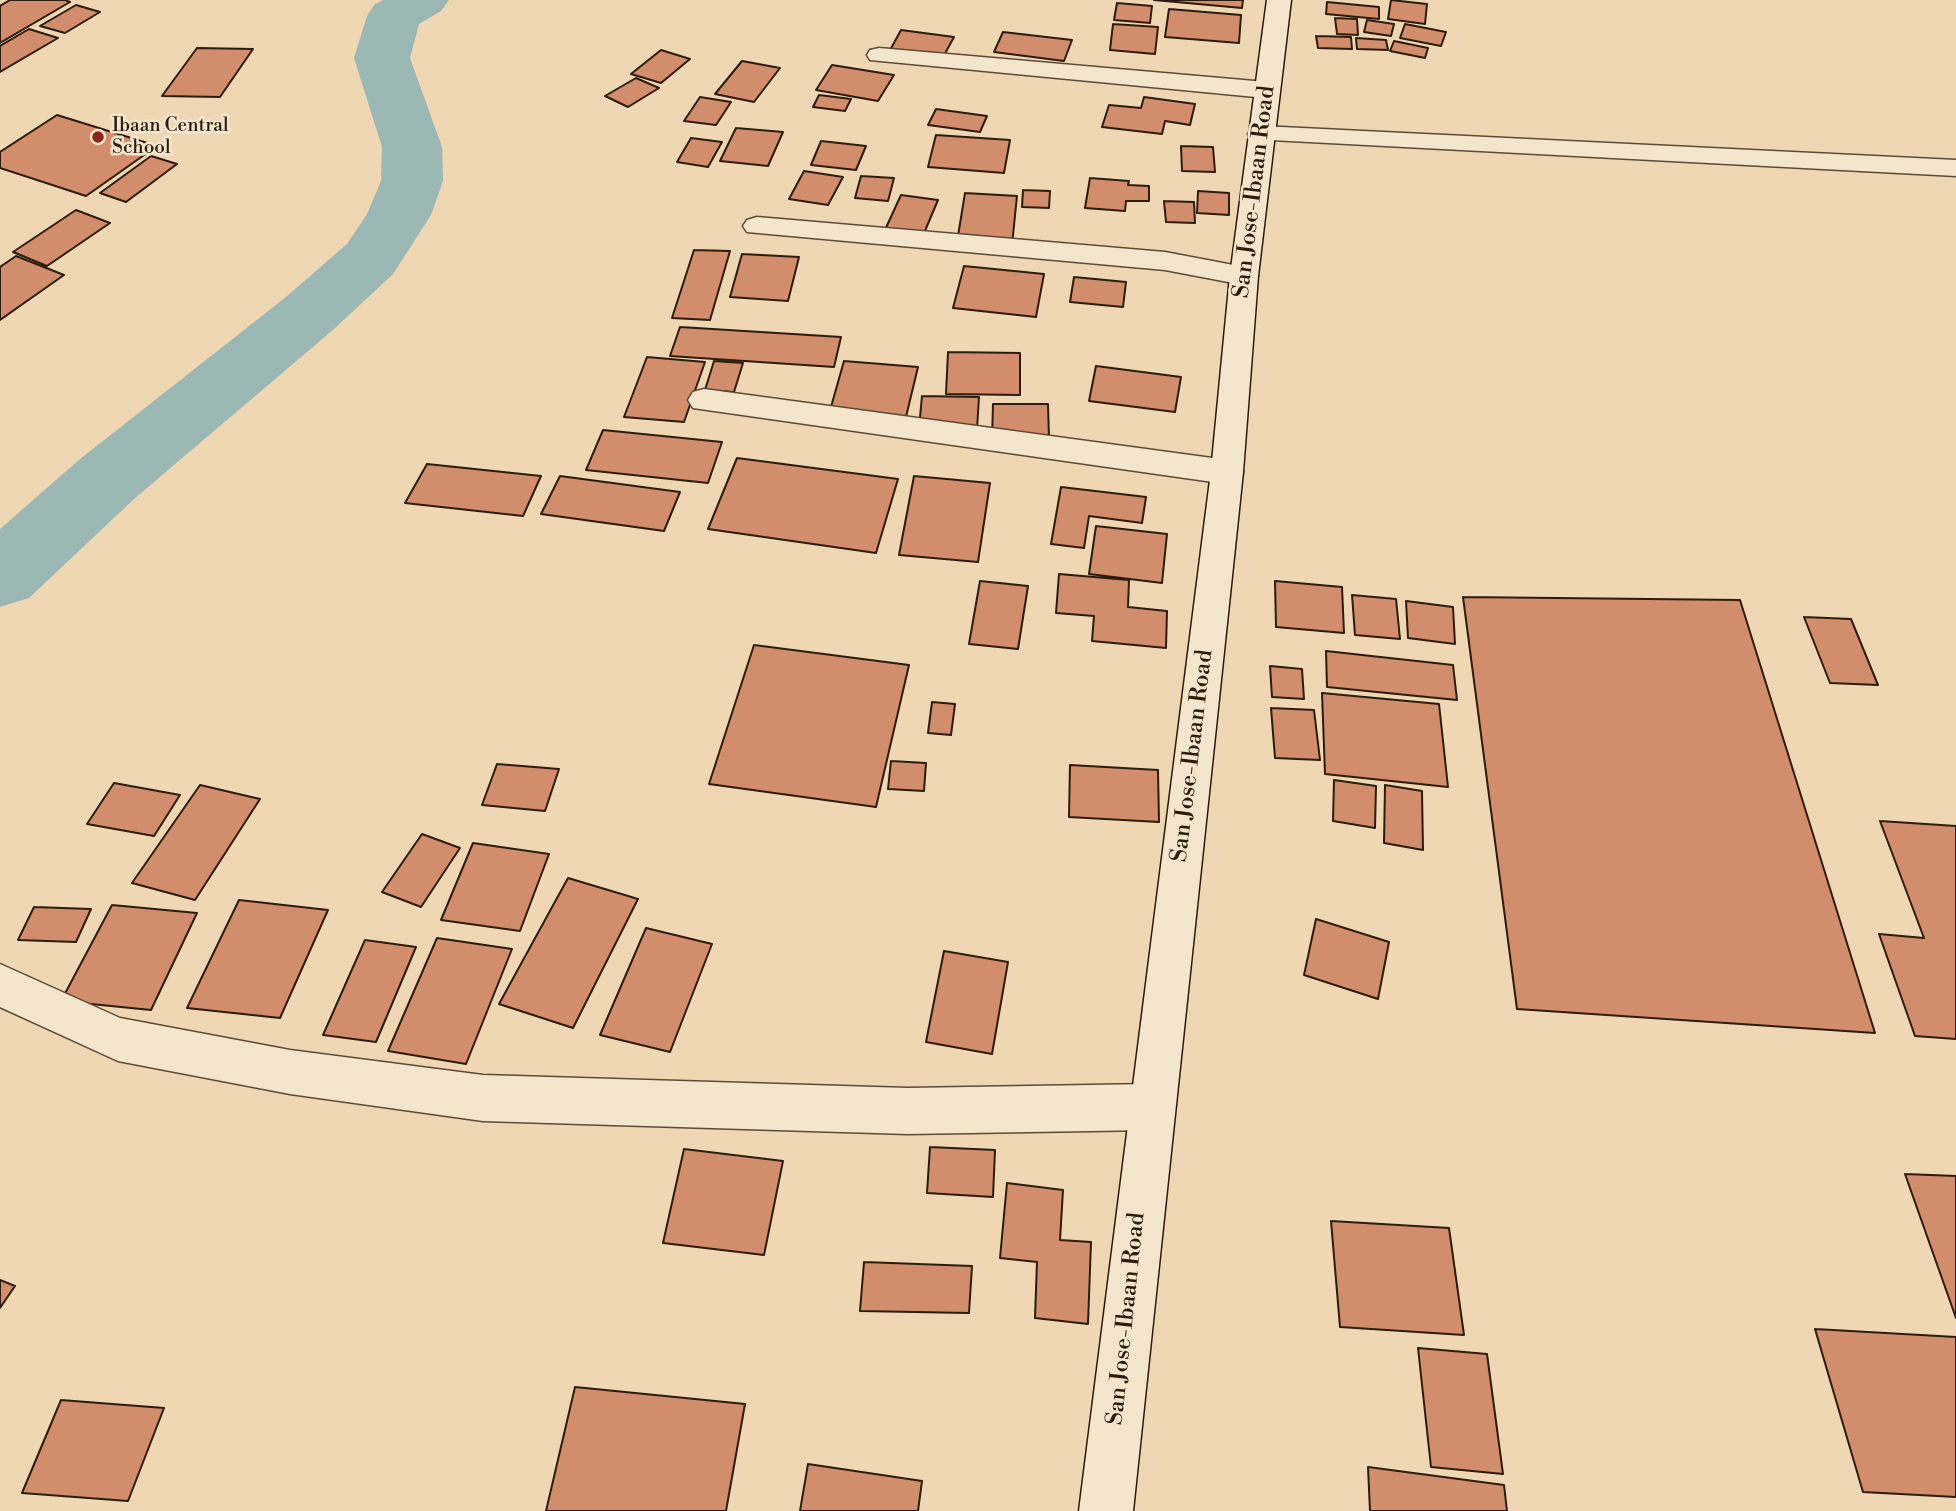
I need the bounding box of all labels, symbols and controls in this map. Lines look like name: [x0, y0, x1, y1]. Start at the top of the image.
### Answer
street label: San Jose-Ibaan Road: [1228, 84, 1282, 300]
place label: Ibaan Central School: [112, 115, 229, 159]
marker: Ibaan Central School: [90, 129, 106, 145]
street label: San Jose-Ibaan Road: [1166, 648, 1220, 864]
street label: San Jose-Ibaan Road: [1102, 1211, 1152, 1427]

